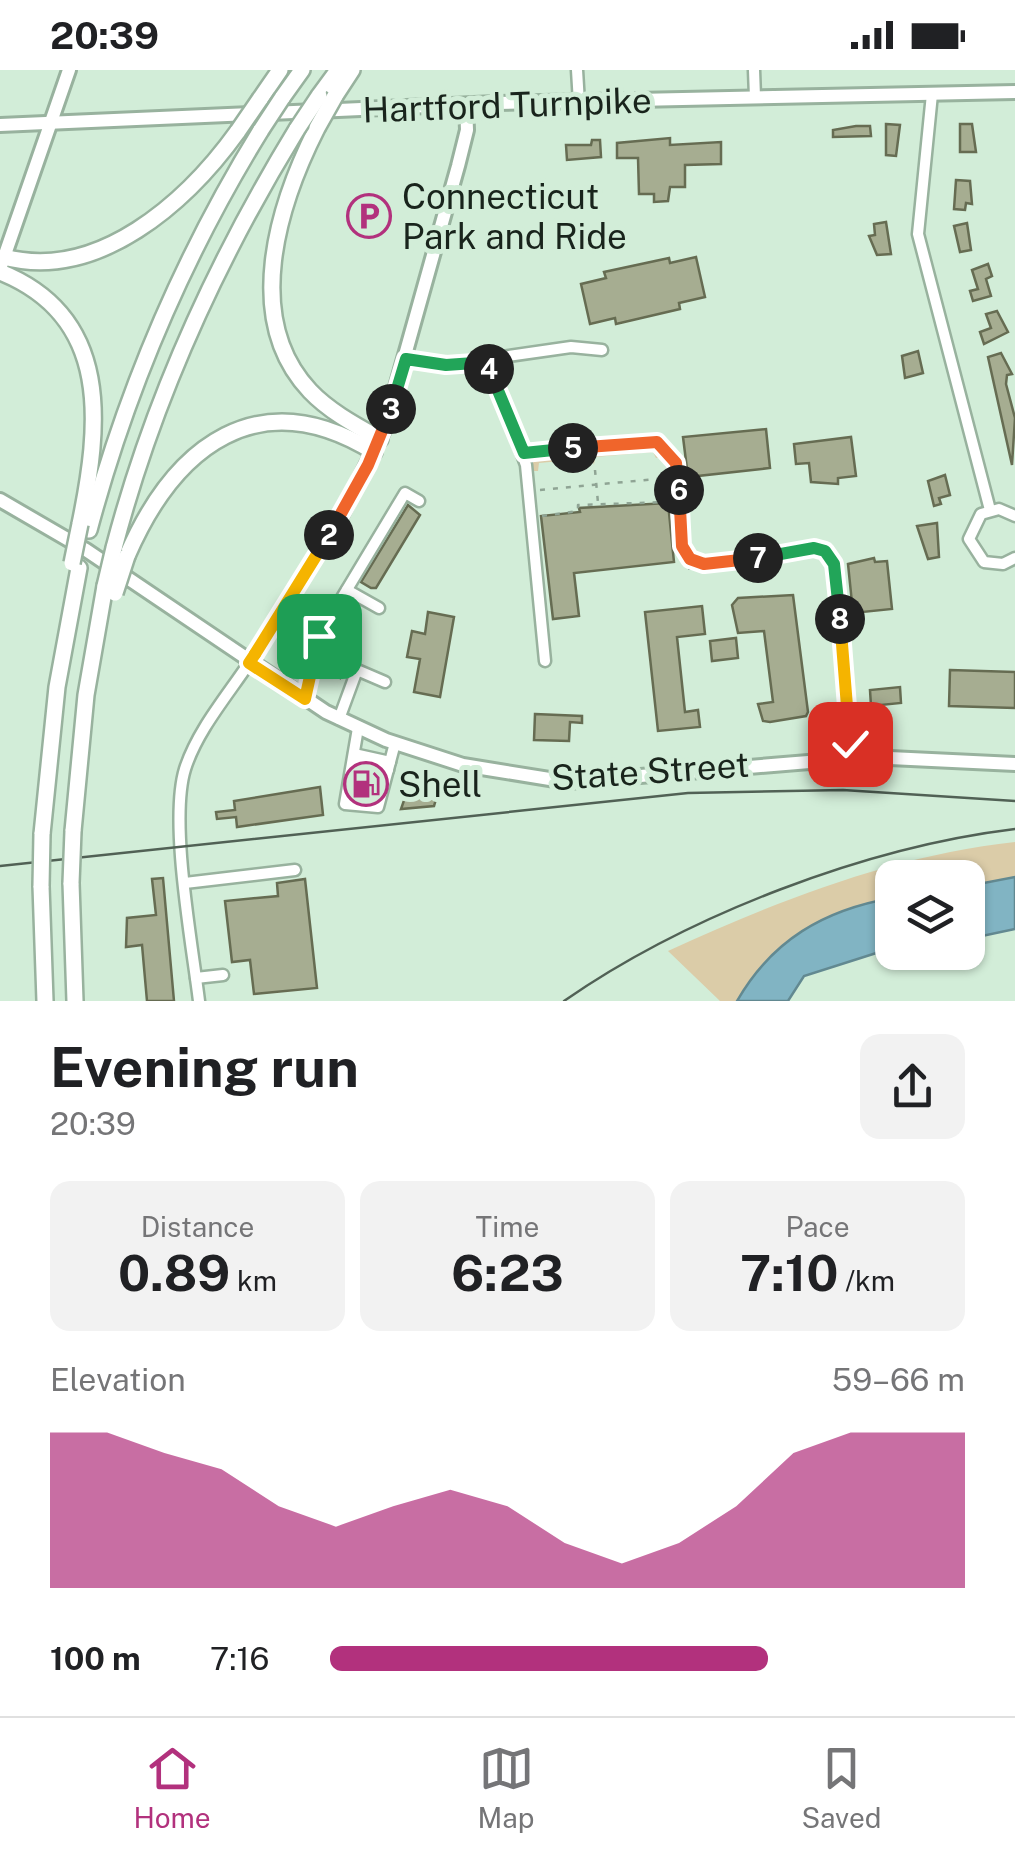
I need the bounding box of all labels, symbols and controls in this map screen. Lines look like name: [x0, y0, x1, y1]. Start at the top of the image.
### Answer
text: 20:39: [50, 13, 159, 58]
street label: Hartford Turnpike: [362, 79, 652, 131]
place label: Connecticut Park and Ride: [402, 176, 627, 257]
parking icon: Connecticut Park and Ride: [346, 193, 392, 239]
pin: 4: [464, 344, 514, 394]
text: 4: [480, 352, 498, 385]
pin: 3: [366, 384, 416, 434]
text: 3: [382, 392, 400, 425]
pin: 5: [548, 423, 598, 473]
text: 5: [564, 431, 582, 464]
pin: 6: [654, 465, 704, 515]
text: 6: [670, 473, 688, 506]
pin: 2: [304, 510, 354, 560]
text: 2: [320, 518, 338, 551]
pin: 7: [733, 533, 783, 583]
text: 7: [749, 541, 767, 574]
pin: [277, 594, 362, 679]
pin: 8: [815, 594, 865, 644]
text: 8: [831, 602, 849, 635]
icon: arrive: [292, 609, 347, 664]
pin: [808, 702, 893, 787]
icon: check: [823, 717, 878, 772]
street label: State Street: [550, 744, 750, 798]
fuel station icon: Shell: [343, 761, 389, 807]
place label: Shell: [398, 764, 482, 805]
map controls: [875, 860, 985, 970]
button: layers: [875, 860, 985, 970]
button: share: [860, 1034, 965, 1139]
text: Evening run: [50, 1035, 359, 1099]
text: 20:39: [50, 1105, 136, 1142]
text: Distance: [141, 1210, 254, 1243]
text: Time: [476, 1210, 539, 1243]
text: Pace: [785, 1210, 850, 1243]
text: 0.89: [118, 1243, 230, 1302]
text: 6:23: [451, 1243, 564, 1302]
text: 7:10: [740, 1243, 838, 1302]
text: km: [230, 1264, 277, 1297]
text: /km: [838, 1264, 895, 1297]
text: Elevation: [50, 1361, 186, 1398]
text: 59–66 m: [832, 1361, 965, 1398]
text: 100 m: [50, 1640, 141, 1677]
text: 7:16: [210, 1640, 269, 1677]
tab: Home: [133, 1741, 211, 1834]
tab: Map: [478, 1741, 534, 1834]
tab: Saved: [801, 1741, 882, 1834]

